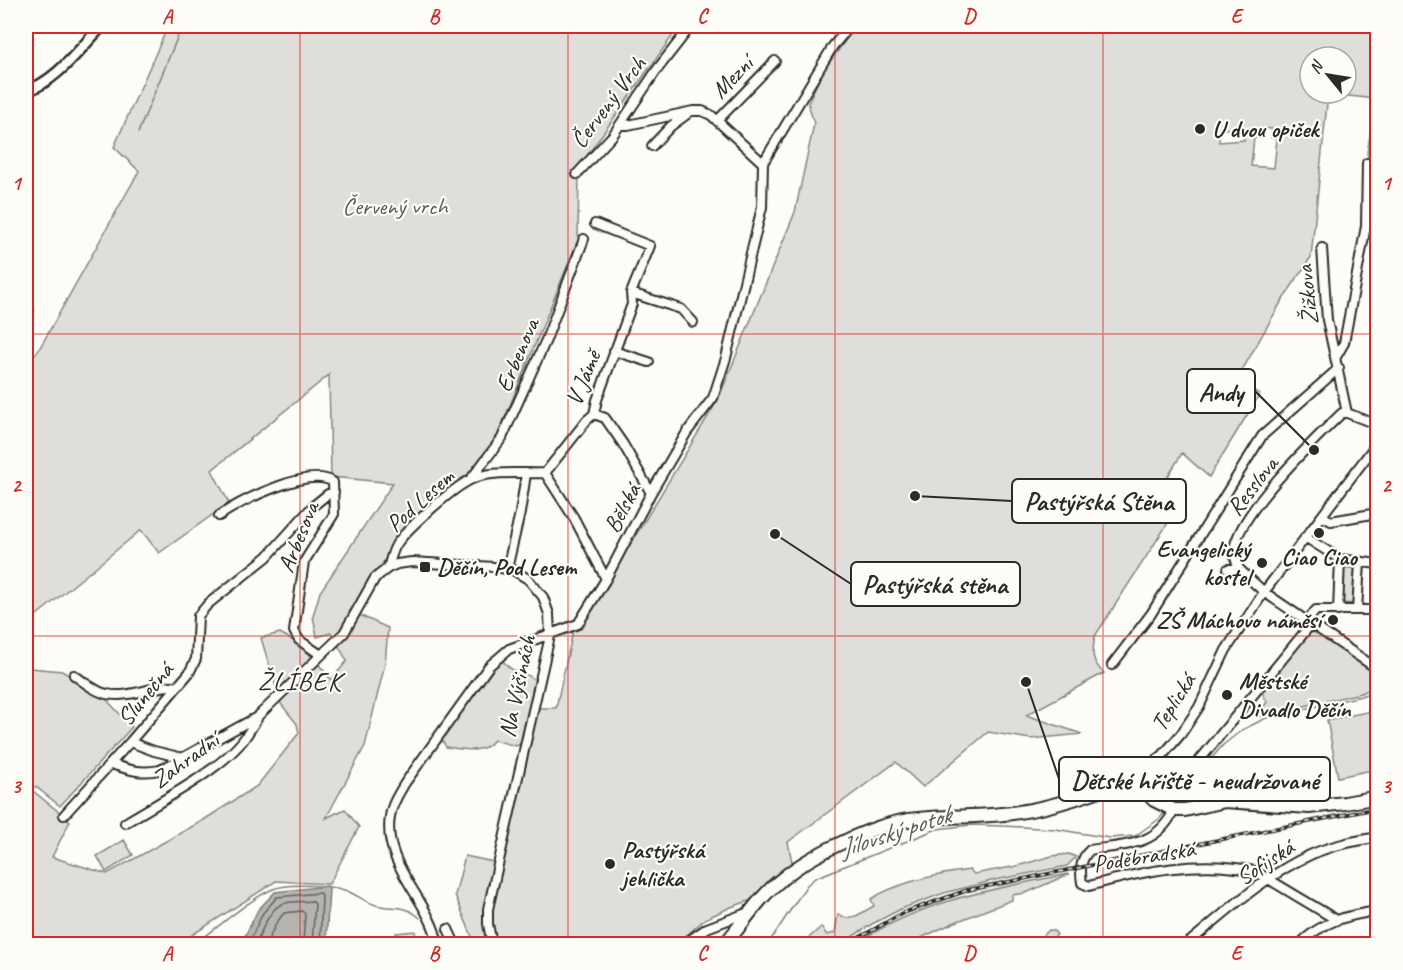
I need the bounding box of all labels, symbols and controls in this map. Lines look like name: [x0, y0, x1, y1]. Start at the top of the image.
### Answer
text: A: [162, 4, 174, 29]
text: B: [429, 4, 441, 29]
text: C: [697, 4, 709, 29]
text: D: [963, 4, 977, 29]
text: E: [1231, 4, 1245, 29]
north arrow: [1298, 45, 1358, 105]
street label: Mezní: [705, 46, 763, 105]
street label: Červený Vrch: [564, 49, 653, 154]
text: N: [1305, 56, 1329, 77]
place label: U dvou opiček: [1212, 114, 1320, 144]
marker: U dvou opiček: [1193, 122, 1207, 136]
text: 1: [12, 171, 23, 196]
text: 1: [1382, 171, 1393, 196]
park label: Červený vrch: [342, 191, 449, 221]
street label: Žižkova: [1289, 262, 1325, 326]
street label: Erbenova: [488, 312, 547, 396]
street label: V Jámě: [558, 343, 609, 410]
callout: Andy: [1187, 369, 1255, 413]
text: Andy: [1199, 376, 1246, 409]
street label: Resslova: [1220, 449, 1286, 522]
street label: Pod Lesem: [380, 461, 461, 538]
text: 2: [12, 473, 23, 498]
text: 2: [1382, 473, 1393, 498]
street label: Bělská: [597, 476, 649, 538]
callout: Pastýřská Stěna: [1012, 479, 1186, 523]
text: Pastýřská Stěna: [1024, 485, 1176, 518]
street label: Arbesova: [270, 495, 326, 577]
marker: Ciao Ciao: [1312, 526, 1326, 540]
place label: Evangelický kostel: [1156, 534, 1255, 592]
place label: Ciao Ciao: [1281, 542, 1359, 572]
place label: Děčín, Pod Lesem: [437, 552, 578, 582]
marker: Evangelický kostel: [1255, 556, 1269, 570]
marker: Děčín, Pod Lesem: [418, 560, 432, 574]
callout: Pastýřská stěna: [851, 562, 1020, 606]
text: Pastýřská stěna: [863, 568, 1010, 601]
place label: ZŠ Máchovo náměsí: [1156, 605, 1326, 635]
marker: ZŠ Máchovo náměsí: [1326, 613, 1340, 627]
street label: Na Výšinách: [492, 631, 543, 740]
street label: Slunečná: [110, 654, 181, 732]
district label: ŽLÍBEK: [258, 665, 346, 698]
street label: Teplická: [1144, 665, 1204, 736]
place label: Městské Divadlo Děčín: [1239, 666, 1351, 724]
marker: Městské Divadlo Děčín: [1220, 688, 1234, 702]
street label: Zahradní: [145, 723, 228, 795]
callout: Dětské hřiště - neudržované: [1059, 757, 1330, 801]
text: Dětské hřiště - neudržované: [1071, 764, 1323, 797]
text: 3: [12, 774, 23, 799]
text: 3: [1382, 774, 1393, 799]
water label: Jílovský potok: [834, 796, 960, 866]
street label: Sofijská: [1230, 831, 1302, 892]
street label: Poděbradská: [1091, 833, 1199, 879]
place label: Pastýřská jehlička: [619, 835, 707, 893]
marker: Pastýřská jehlička: [603, 857, 617, 871]
text: A: [162, 941, 174, 966]
text: B: [429, 941, 441, 966]
text: C: [697, 941, 709, 966]
text: D: [963, 941, 977, 966]
text: E: [1231, 941, 1245, 966]

